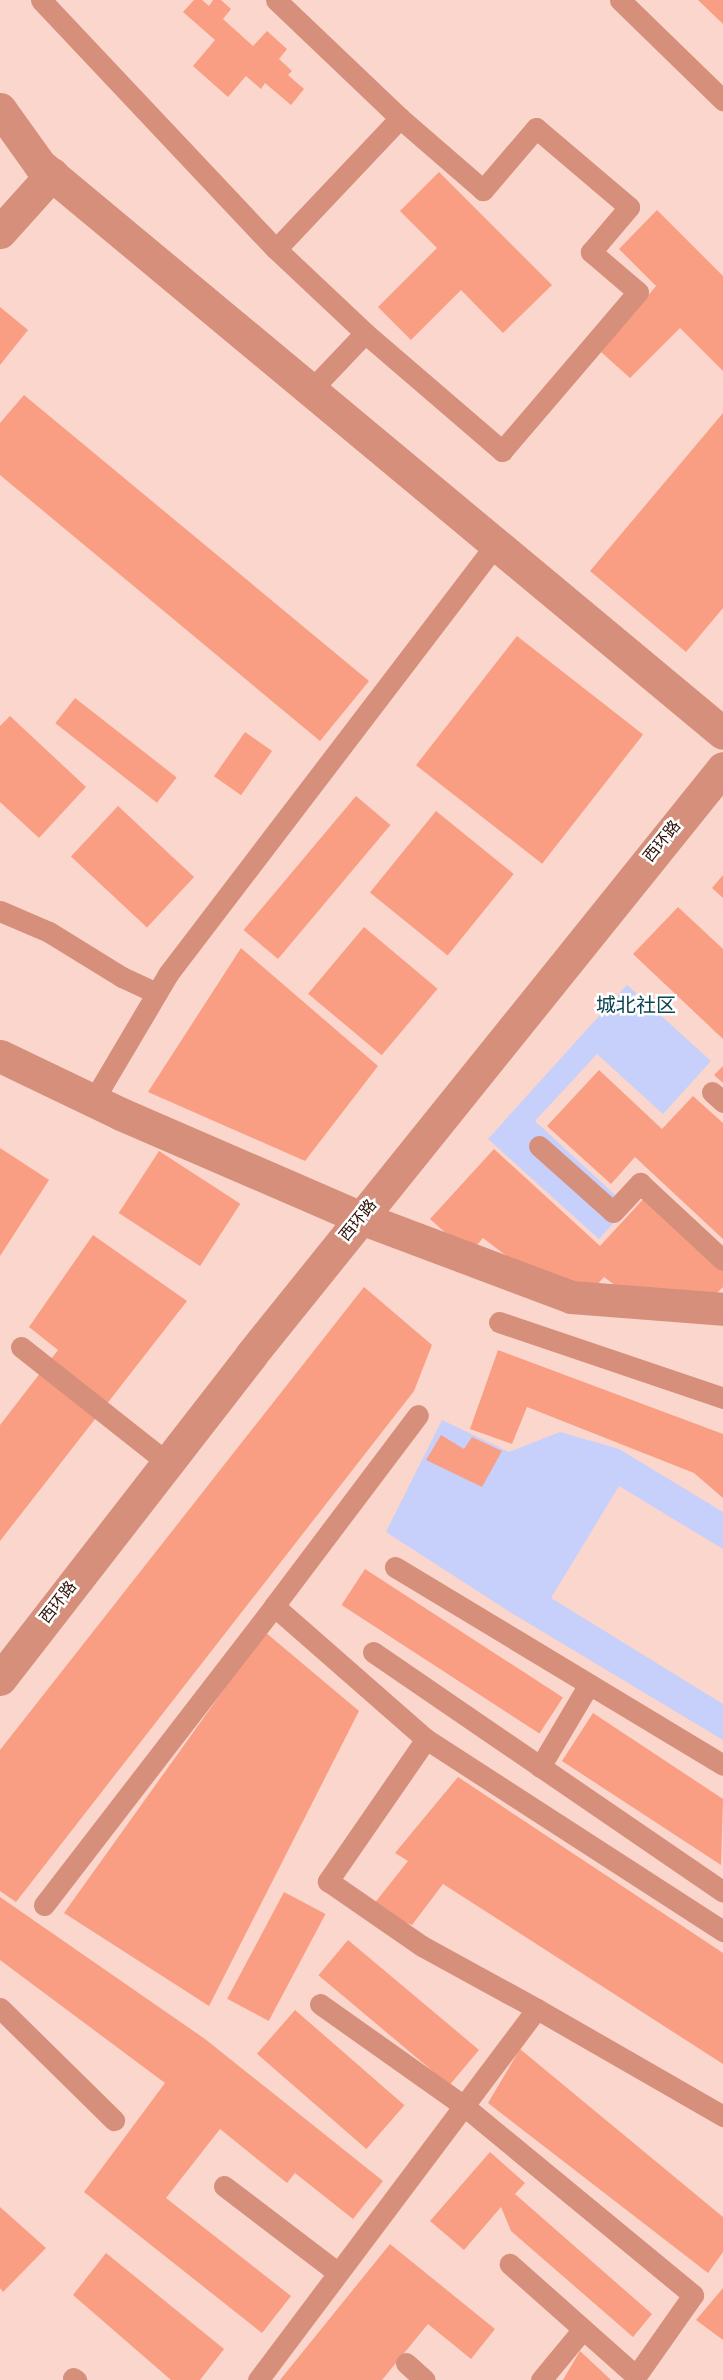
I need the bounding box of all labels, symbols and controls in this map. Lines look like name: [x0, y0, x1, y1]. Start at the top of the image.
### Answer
street label: 西环路: [640, 817, 686, 867]
district label: 城北社区: [596, 995, 676, 1019]
street label: 西环路: [336, 1196, 382, 1246]
street label: 西环路: [37, 1578, 81, 1628]

